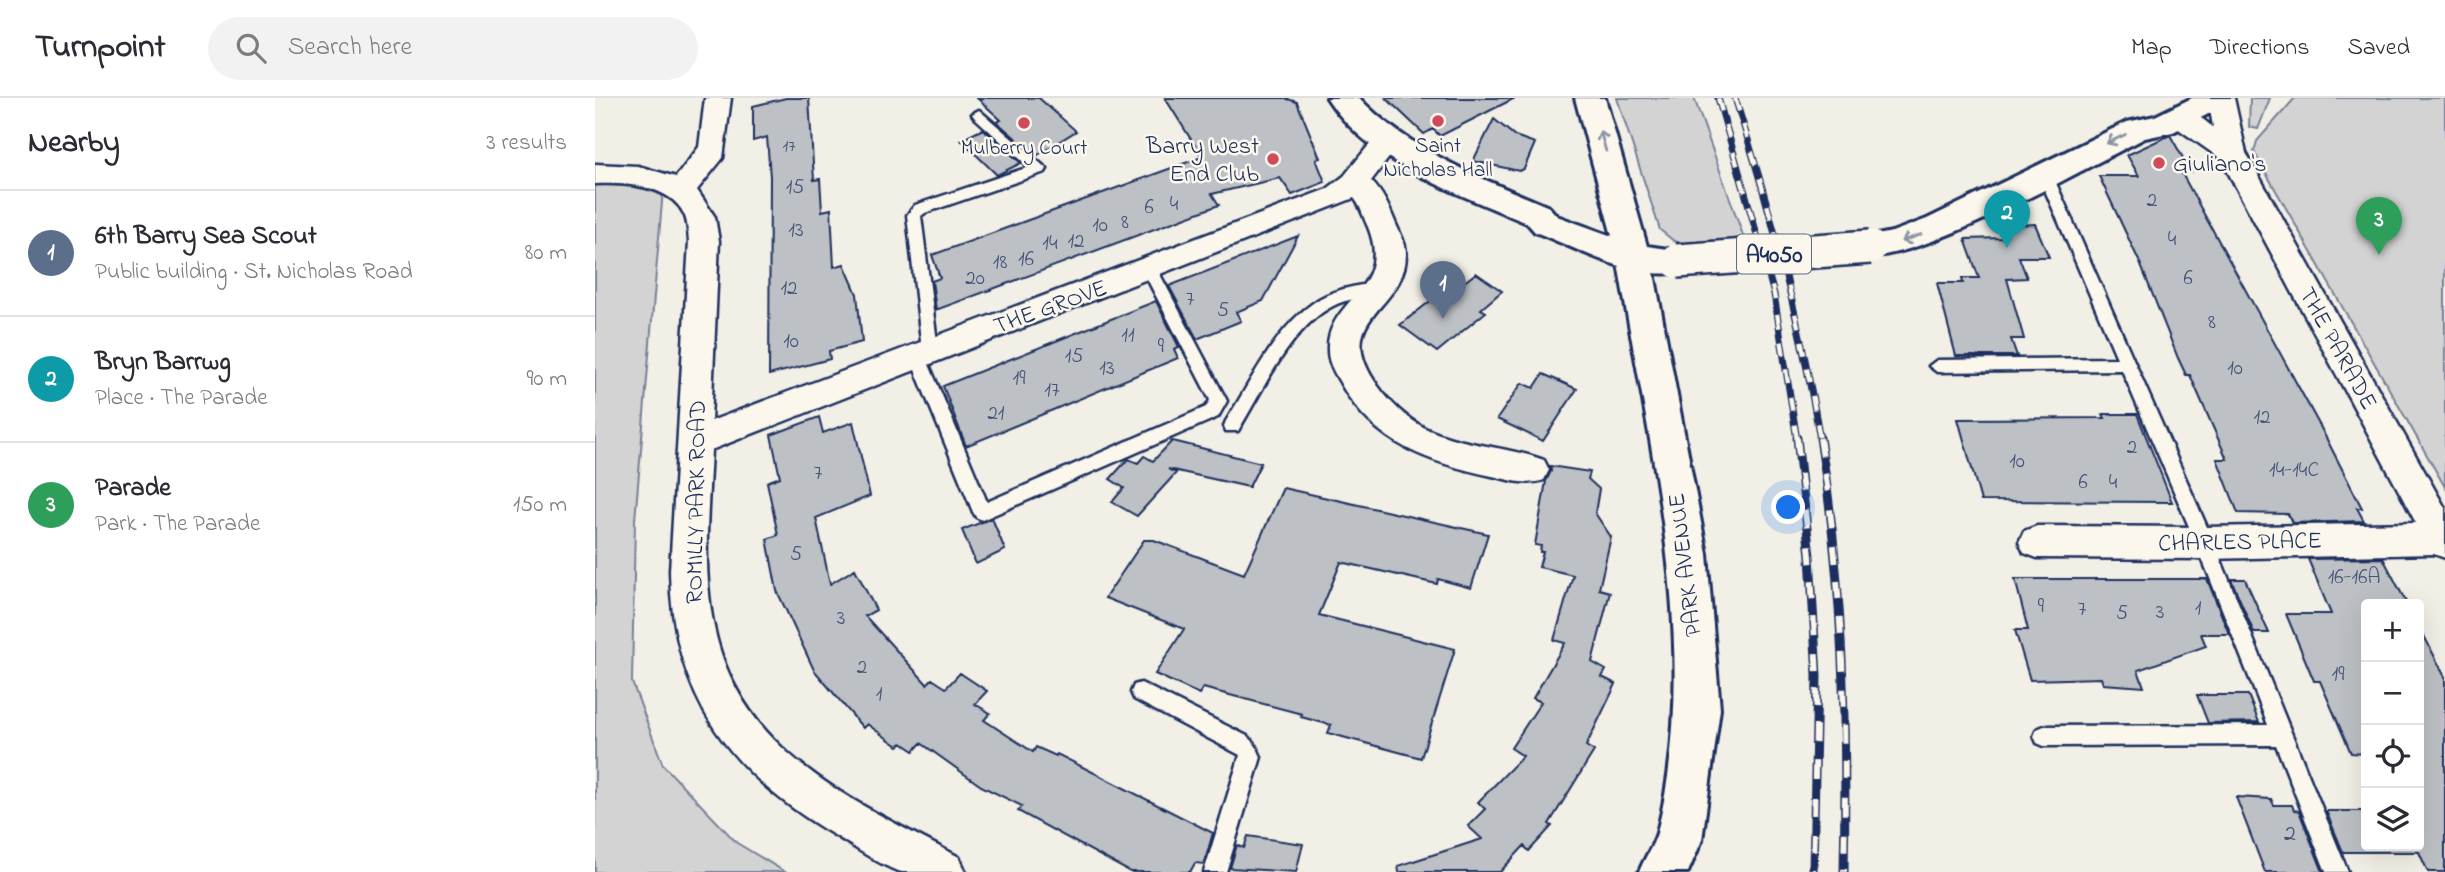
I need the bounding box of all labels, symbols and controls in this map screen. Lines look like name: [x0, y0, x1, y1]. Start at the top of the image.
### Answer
search box: [208, 17, 698, 80]
text: Turnpoint: [35, 24, 166, 72]
icon: search: [232, 29, 270, 67]
text: Search here: [288, 29, 412, 67]
text: Map: [2131, 31, 2172, 66]
text: Directions: [2210, 31, 2309, 66]
text: Saved: [2347, 31, 2410, 66]
marker: Saint Nicholas Hall: [1430, 113, 1446, 129]
marker: Mulberry Court: [1016, 115, 1032, 131]
text: Nearby: [28, 122, 120, 166]
text: 3 results: [486, 127, 567, 160]
place label: Barry West End Club: [1145, 130, 1259, 193]
one-way arrow: [1595, 130, 1608, 152]
place label: Saint Nicholas Hall: [1384, 132, 1492, 186]
one-way arrow: [2106, 133, 2127, 147]
house number: 17: [782, 134, 796, 160]
place label: Mulberry Court: [961, 134, 1087, 166]
place label: Giuliano's: [2173, 148, 2266, 183]
marker: Barry West End Club: [1265, 151, 1281, 167]
marker: Giuliano's: [2151, 155, 2167, 171]
house number: 15: [786, 173, 804, 203]
house number: 2: [2147, 186, 2157, 216]
house number: 4: [1170, 190, 1179, 220]
pin: 2: [1984, 190, 2030, 248]
house number: 6: [1144, 193, 1154, 223]
pin: 3: [2356, 197, 2402, 255]
house number: 8: [1121, 208, 1129, 238]
house number: 10: [1092, 211, 1108, 241]
house number: 13: [788, 216, 804, 246]
text: 6th Barry Sea Scout: [95, 218, 317, 256]
house number: 4: [2168, 225, 2177, 255]
house number: 12: [1067, 227, 1085, 257]
house number: 14: [1042, 229, 1058, 259]
one-way arrow: [1901, 233, 1923, 245]
road number: A4050: [1737, 234, 1811, 274]
text: 1: [47, 237, 55, 270]
text: 80 m: [525, 237, 567, 270]
house number: 16: [1018, 245, 1034, 275]
house number: 18: [993, 248, 1007, 278]
text: Public building · St. Nicholas Road: [95, 256, 413, 289]
pin: 1: [1420, 261, 1466, 319]
house number: 20: [965, 264, 985, 294]
house number: 6: [2183, 264, 2193, 294]
street label: THE GROVE: [989, 272, 1112, 345]
house number: 12: [780, 274, 798, 304]
street label: THE PARADE: [2289, 281, 2385, 417]
house number: 7: [1186, 285, 1195, 315]
house number: 5: [1217, 296, 1229, 326]
house number: 8: [2208, 308, 2216, 338]
house number: 11: [1121, 321, 1135, 351]
house number: 10: [783, 327, 799, 357]
house number: 9: [1158, 332, 1165, 362]
house number: 15: [1065, 342, 1083, 372]
text: Bryn Barrwg: [95, 344, 231, 382]
house number: 13: [1099, 354, 1115, 384]
house number: 10: [2227, 354, 2243, 384]
text: 2: [45, 363, 57, 396]
text: 90 m: [527, 363, 567, 396]
house number: 19: [1013, 364, 1026, 394]
house number: 17: [1044, 376, 1060, 406]
text: Place · The Parade: [95, 382, 267, 415]
house number: 21: [987, 399, 1005, 429]
street label: ROMILLY PARK ROAD: [678, 400, 717, 604]
house number: 12: [2253, 403, 2271, 433]
house number: 2: [2127, 433, 2137, 463]
house number: 10: [2009, 447, 2025, 477]
house number: 14-14C: [2269, 456, 2319, 486]
house number: 7: [814, 459, 823, 489]
house number: 6: [2078, 468, 2088, 498]
house number: 4: [2109, 468, 2118, 498]
text: Parade: [95, 470, 171, 508]
text: 3: [46, 489, 56, 522]
text: 150 m: [513, 489, 567, 522]
your location: [1771, 490, 1805, 524]
street label: PARK AVENUE: [1660, 491, 1713, 639]
text: Park · The Parade: [95, 508, 260, 541]
street label: CHARLES PLACE: [2158, 525, 2322, 562]
house number: 5: [790, 540, 802, 570]
house number: 16-16A: [2328, 563, 2380, 593]
house number: 9: [2038, 592, 2045, 622]
house number: 1: [2195, 594, 2202, 624]
house number: 7: [2078, 595, 2087, 625]
house number: 3: [2156, 598, 2164, 628]
house number: 5: [2116, 599, 2128, 629]
map controls: [2361, 599, 2424, 851]
button: +: [2361, 599, 2424, 662]
house number: 3: [837, 604, 845, 634]
house number: 2: [857, 653, 867, 683]
house number: 19: [2332, 660, 2345, 690]
button: −: [2361, 662, 2424, 725]
house number: 1: [876, 680, 883, 710]
button: locate: [2361, 725, 2424, 788]
button: layers: [2361, 788, 2424, 851]
house number: 2: [2284, 817, 2296, 852]

